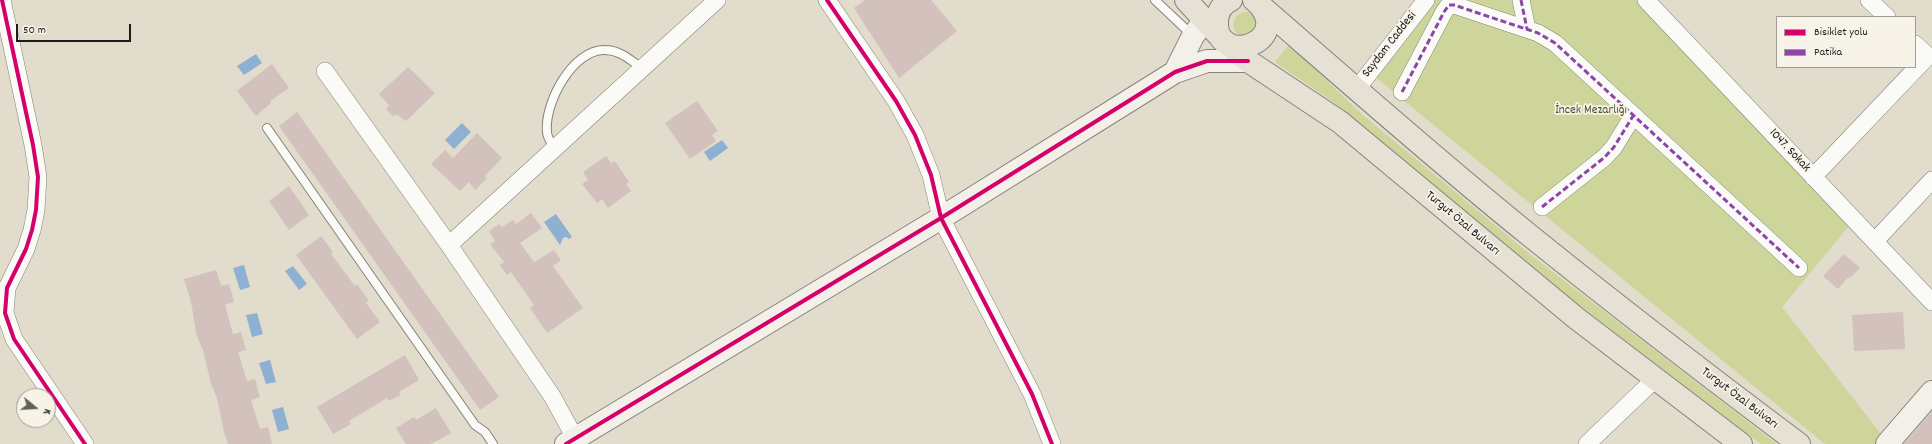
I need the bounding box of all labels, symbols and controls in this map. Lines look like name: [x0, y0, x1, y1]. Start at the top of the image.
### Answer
street label: Saydam Caddesi: [1359, 9, 1421, 81]
scale bar: [18, 16, 133, 42]
legend: [1776, 16, 1916, 68]
text: 50 m: [23, 22, 46, 39]
text: Bisiklet yolu: [1814, 24, 1868, 41]
text: Patika: [1814, 44, 1842, 61]
park label: İncek Mezarlığı: [1555, 103, 1627, 119]
street label: 1047. Sokak: [1765, 126, 1813, 176]
street label: Turgut Özal Bulvarı: [1422, 188, 1502, 260]
street label: Turgut Özal Bulvarı: [1697, 365, 1781, 433]
north arrow: [16, 388, 56, 428]
text: K: [38, 407, 55, 416]

